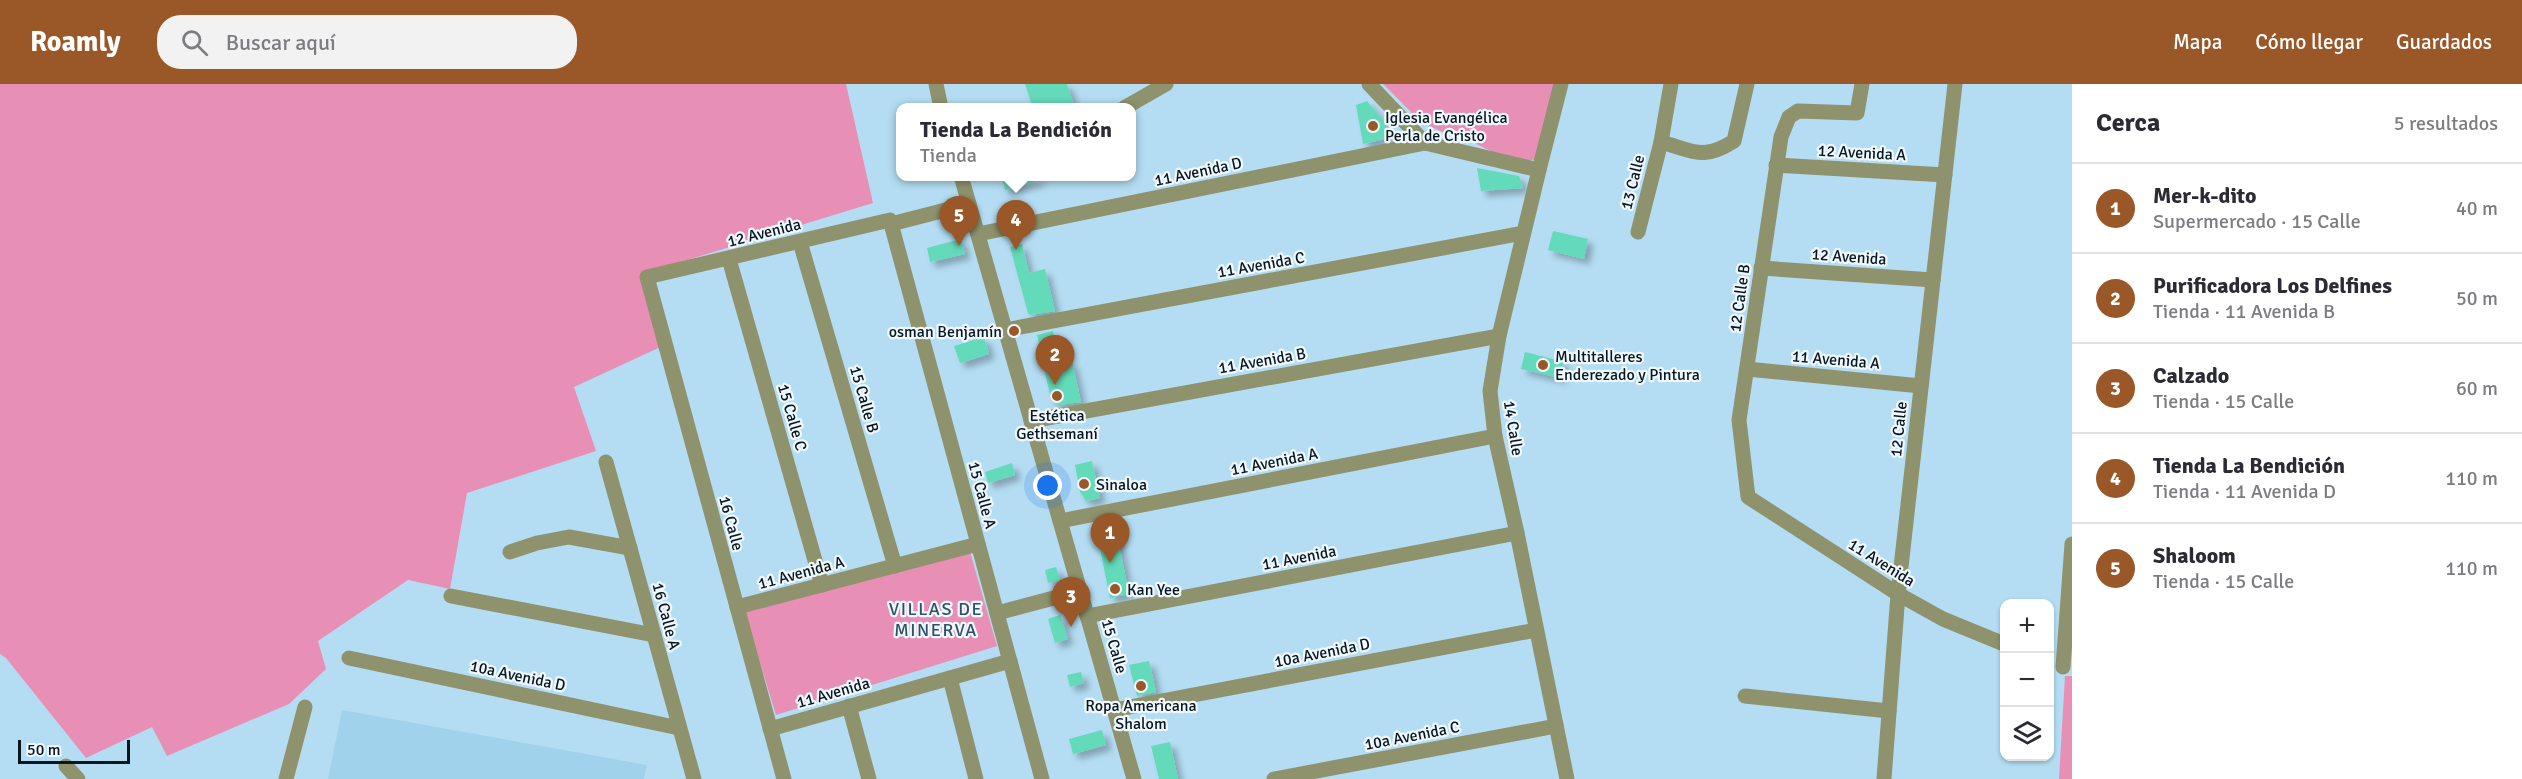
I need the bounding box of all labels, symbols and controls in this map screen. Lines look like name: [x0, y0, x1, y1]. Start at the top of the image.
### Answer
search box: [157, 15, 577, 69]
text: Roamly: [30, 25, 121, 59]
icon: search: [178, 26, 211, 59]
text: Buscar aquí: [226, 29, 336, 56]
text: Mapa: [2173, 29, 2222, 55]
text: Cómo llegar: [2255, 29, 2363, 55]
text: Guardados: [2396, 29, 2492, 55]
popup: [896, 103, 1136, 181]
text: Cerca: [2096, 107, 2160, 139]
place label: Iglesia Evangélica Perla de Cristo: [1385, 108, 1508, 146]
text: 5 resultados: [2394, 111, 2498, 136]
text: Tienda La Bendición: [920, 116, 1112, 143]
marker: Iglesia Evangélica Perla de Cristo: [1366, 119, 1380, 133]
street label: 12 Avenida A: [1817, 141, 1907, 165]
text: Tienda: [920, 143, 977, 168]
street label: 11 Avenida D: [1153, 153, 1244, 191]
street label: 13 Calle: [1617, 153, 1649, 212]
text: Mer-k-dito: [2153, 182, 2256, 209]
pin: 5: [940, 196, 978, 246]
text: 1: [2110, 196, 2121, 221]
text: 40 m: [2456, 196, 2498, 221]
pin: 4: [996, 200, 1036, 250]
text: Supermercado · 15 Calle: [2153, 209, 2361, 234]
street label: 12 Avenida: [725, 214, 803, 252]
street label: 12 Avenida: [1811, 244, 1887, 270]
street label: 11 Avenida C: [1216, 247, 1307, 282]
street label: 12 Calle B: [1725, 263, 1755, 334]
text: Purificadora Los Delfines: [2153, 272, 2392, 299]
text: 2: [2110, 286, 2121, 311]
text: 50 m: [2456, 286, 2498, 311]
text: Tienda · 11 Avenida B: [2153, 299, 2335, 324]
place label: osman Benjamín: [889, 322, 1002, 342]
marker: osman Benjamín: [1007, 324, 1021, 338]
pin: 2: [1036, 336, 1074, 385]
street label: 11 Avenida B: [1217, 343, 1307, 378]
street label: 11 Avenida A: [1791, 346, 1881, 374]
place label: Multitalleres Enderezado y Pintura: [1555, 347, 1700, 385]
marker: Multitalleres Enderezado y Pintura: [1536, 358, 1550, 372]
text: Calzado: [2153, 362, 2229, 389]
street label: 15 Calle B: [845, 363, 883, 435]
text: 3: [2110, 376, 2121, 401]
text: 60 m: [2456, 376, 2498, 401]
street label: 15 Calle C: [773, 381, 811, 453]
marker: Estética Gethsemaní: [1050, 389, 1064, 403]
text: Tienda · 15 Calle: [2153, 389, 2294, 414]
street label: 14 Calle: [1499, 399, 1527, 457]
street label: 12 Calle: [1886, 400, 1912, 458]
place label: Estética Gethsemaní: [1016, 406, 1098, 444]
street label: 11 Avenida A: [1229, 444, 1320, 480]
text: Tienda La Bendición: [2153, 452, 2345, 479]
street label: 15 Calle A: [963, 459, 1001, 531]
text: 4: [2110, 466, 2121, 491]
text: 110 m: [2445, 466, 2498, 491]
your location: [1033, 471, 1062, 500]
place label: Sinaloa: [1096, 475, 1147, 495]
marker: Sinaloa: [1077, 477, 1091, 491]
text: Tienda · 11 Avenida D: [2153, 479, 2336, 504]
street label: 16 Calle: [714, 494, 748, 553]
pin: 1: [1090, 514, 1130, 563]
street label: 11 Avenida: [1844, 534, 1919, 591]
street label: 11 Avenida: [1260, 541, 1338, 575]
text: Shaloom: [2153, 542, 2236, 569]
street label: 11 Avenida A: [756, 552, 847, 594]
text: 5: [2110, 556, 2121, 581]
text: 110 m: [2445, 556, 2498, 581]
text: Tienda · 15 Calle: [2153, 569, 2294, 594]
pin: 3: [1052, 578, 1090, 627]
street label: 16 Calle A: [647, 580, 685, 652]
place label: Kan Yee: [1127, 580, 1180, 600]
marker: Kan Yee: [1108, 582, 1122, 596]
district label: VILLAS DE MINERVA: [889, 598, 983, 641]
map controls: [2000, 599, 2054, 761]
button: +: [2000, 599, 2054, 653]
street label: 15 Calle: [1097, 617, 1131, 676]
street label: 10a Avenida D: [1273, 634, 1372, 672]
button: −: [2000, 653, 2054, 707]
street label: 10a Avenida D: [468, 656, 567, 696]
street label: 11 Avenida: [794, 673, 872, 713]
marker: Ropa Americana Shalom: [1134, 679, 1148, 693]
place label: Ropa Americana Shalom: [1085, 696, 1197, 734]
button: layers: [2000, 707, 2054, 761]
street label: 10a Avenida C: [1363, 717, 1462, 755]
scale bar: [18, 737, 130, 764]
text: 50 m: [27, 740, 61, 760]

